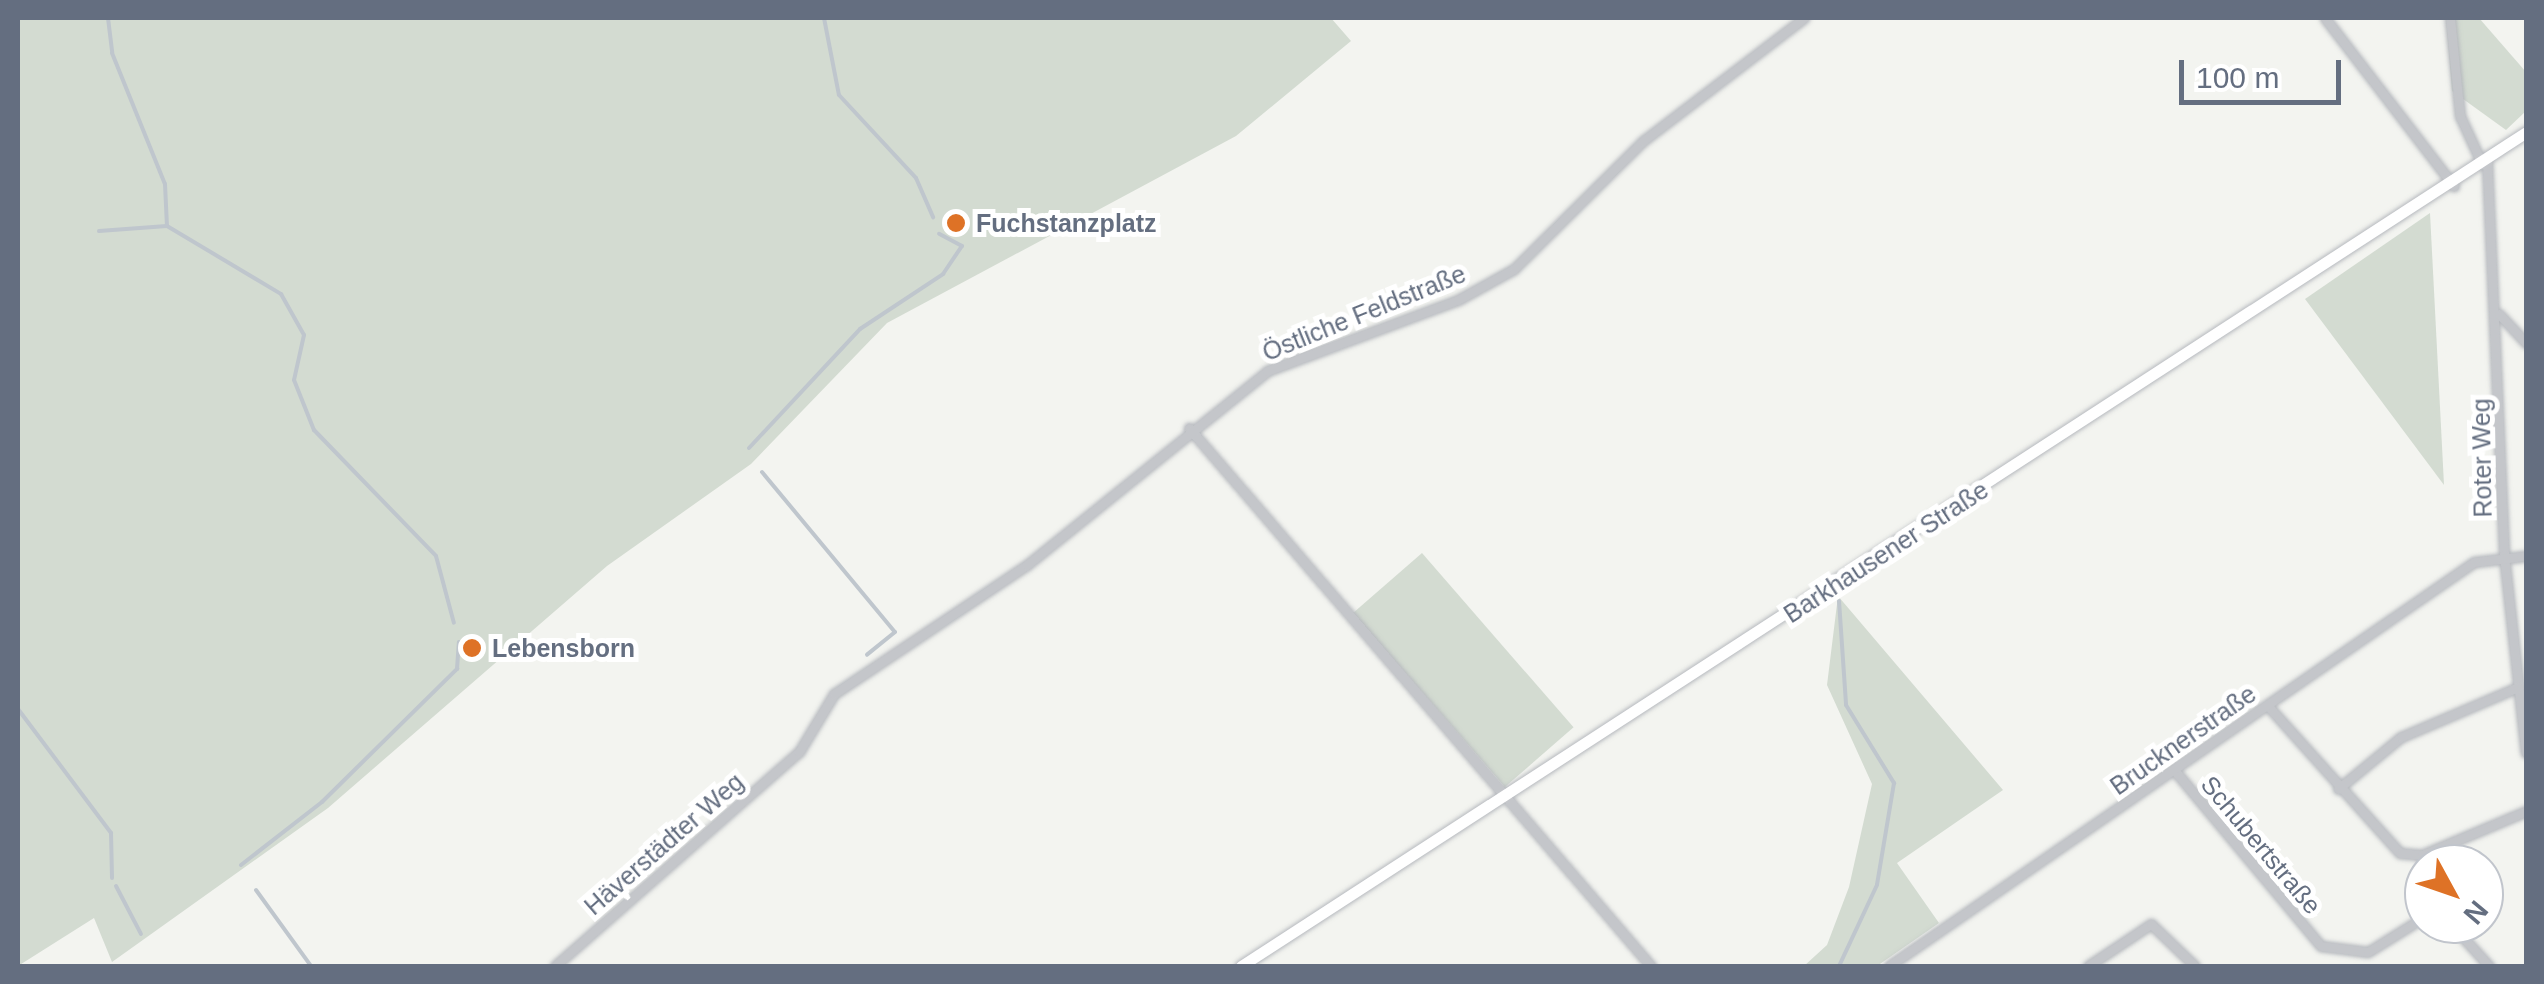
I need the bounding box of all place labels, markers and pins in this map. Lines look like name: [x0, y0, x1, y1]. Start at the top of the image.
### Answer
place label: Fuchstanzplatz: [976, 208, 1157, 238]
marker: Fuchstanzplatz: [945, 212, 967, 234]
place label: Lebensborn: [492, 633, 635, 663]
marker: Lebensborn: [461, 637, 483, 659]

